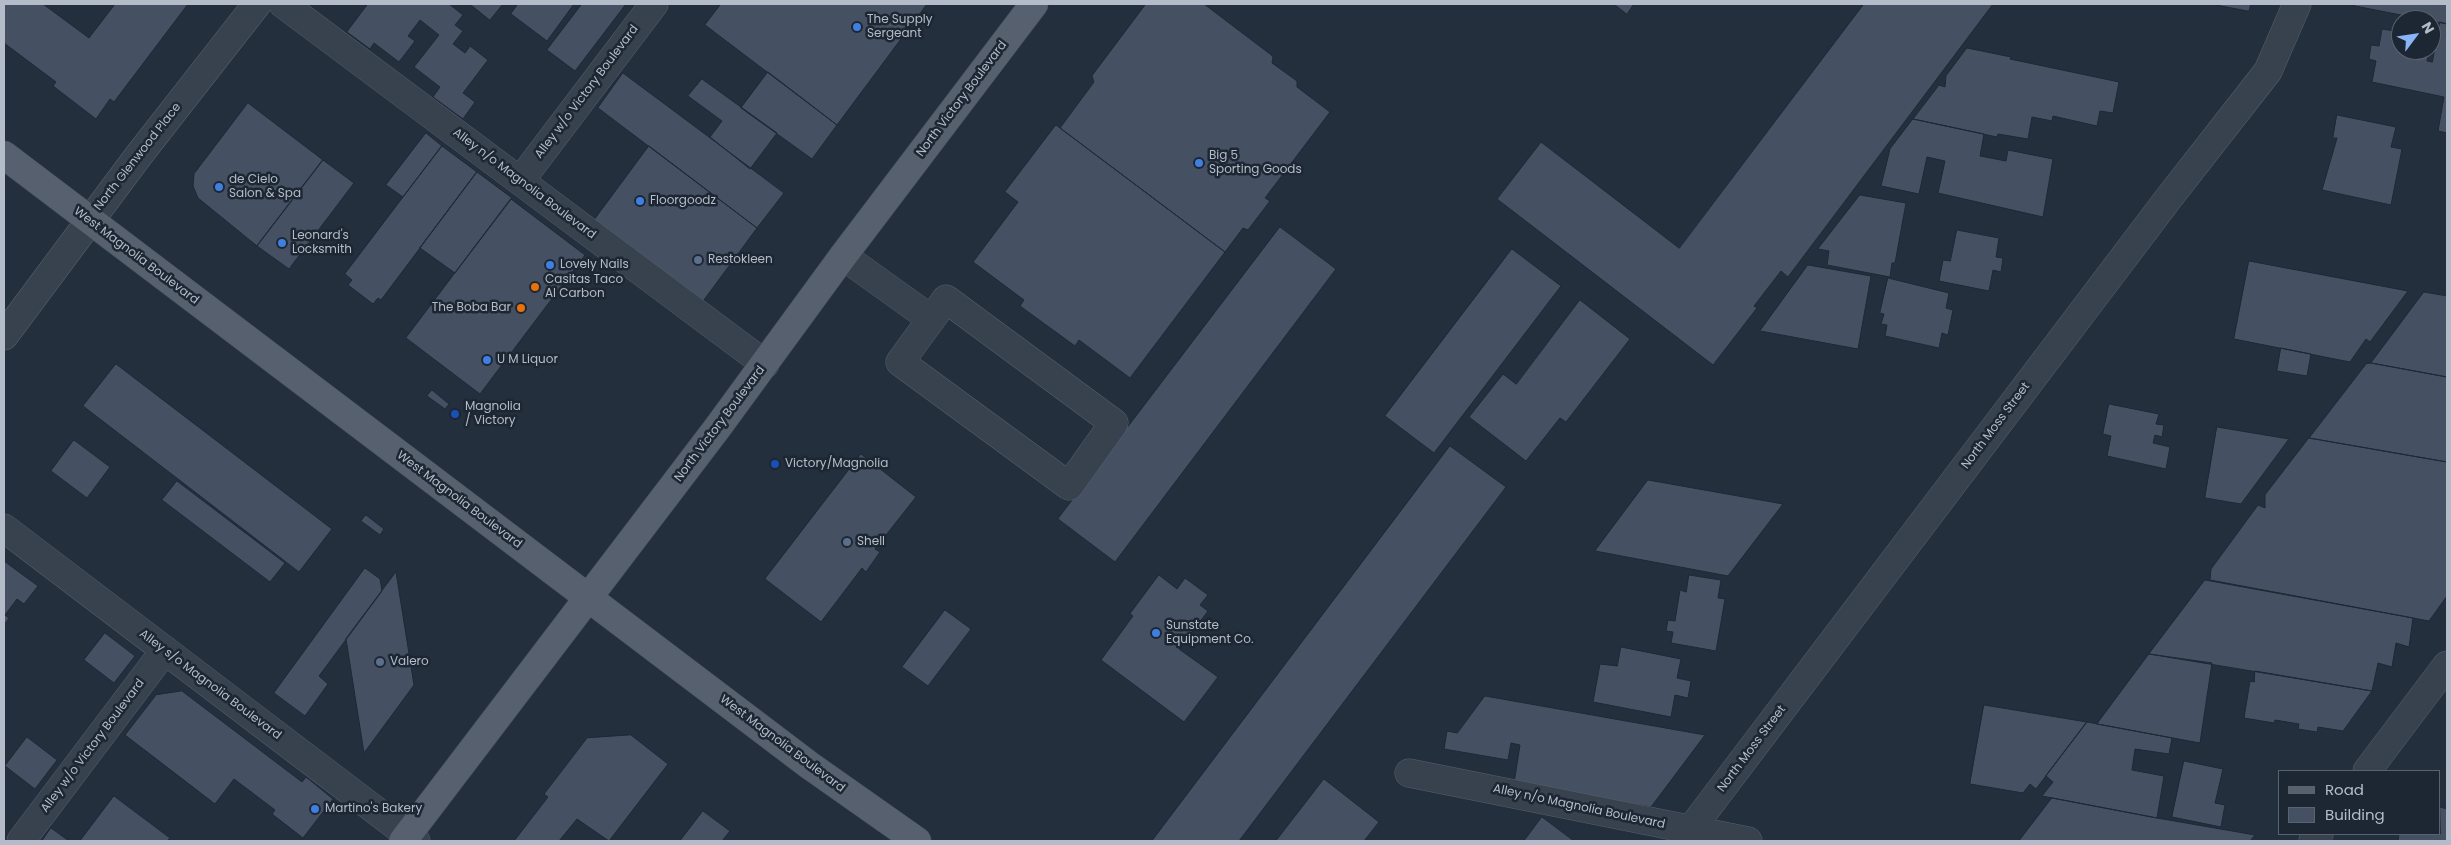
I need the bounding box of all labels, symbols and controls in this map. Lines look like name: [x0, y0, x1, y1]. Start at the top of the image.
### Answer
north arrow: [2391, 10, 2441, 60]
place label: The Supply Sergeant: [867, 13, 932, 41]
text: N: [2417, 18, 2439, 37]
marker: The Supply Sergeant: [851, 21, 863, 33]
street label: Alley w/o Victory Boulevard: [532, 22, 642, 162]
street label: North Victory Boulevard: [914, 38, 1010, 160]
street label: North Glenwood Place: [92, 100, 184, 214]
street label: Alley n/o Magnolia Boulevard: [450, 125, 598, 243]
place label: Big 5 Sporting Goods: [1209, 149, 1302, 177]
marker: Big 5 Sporting Goods: [1193, 157, 1205, 169]
place label: de Cielo Salon & Spa: [229, 173, 301, 201]
marker: de Cielo Salon & Spa: [213, 181, 225, 193]
place label: Floorgoodz: [650, 194, 716, 208]
marker: Floorgoodz: [634, 195, 646, 207]
street label: West Magnolia Boulevard: [71, 204, 201, 308]
place label: Leonard's Locksmith: [292, 229, 352, 257]
marker: Leonard's Locksmith: [276, 237, 288, 249]
place label: Restokleen: [708, 253, 773, 267]
marker: Restokleen: [692, 254, 704, 266]
place label: Lovely Nails: [560, 258, 629, 272]
marker: Lovely Nails: [544, 259, 556, 271]
place label: Casitas Taco Al Carbon: [545, 273, 623, 301]
marker: Casitas Taco Al Carbon: [529, 281, 541, 293]
place label: The Boba Bar: [432, 301, 511, 315]
marker: The Boba Bar: [515, 302, 527, 314]
place label: U M Liquor: [497, 353, 558, 367]
marker: U M Liquor: [481, 354, 493, 366]
street label: North Victory Boulevard: [672, 363, 768, 485]
street label: North Moss Street: [1959, 380, 2033, 472]
place label: Magnolia / Victory: [465, 400, 521, 428]
marker: Magnolia / Victory: [449, 408, 461, 420]
street label: West Magnolia Boulevard: [394, 448, 524, 552]
place label: Victory/Magnolia: [785, 457, 888, 471]
marker: Victory/Magnolia: [769, 458, 781, 470]
place label: Shell: [857, 535, 885, 549]
marker: Shell: [841, 536, 853, 548]
place label: Sunstate Equipment Co.: [1166, 619, 1254, 647]
street label: Alley s/o Magnolia Boulevard: [136, 627, 284, 743]
marker: Sunstate Equipment Co.: [1150, 627, 1162, 639]
place label: Valero: [390, 655, 429, 669]
marker: Valero: [374, 656, 386, 668]
street label: Alley w/o Victory Boulevard: [38, 676, 148, 816]
street label: West Magnolia Boulevard: [717, 692, 847, 796]
street label: North Moss Street: [1715, 703, 1789, 795]
legend: [2278, 770, 2441, 835]
text: Road: [2325, 779, 2364, 800]
street label: Alley n/o Magnolia Boulevard: [1492, 782, 1666, 832]
place label: Martino's Bakery: [325, 802, 422, 816]
marker: Martino's Bakery: [309, 803, 321, 815]
text: Building: [2325, 804, 2385, 825]

